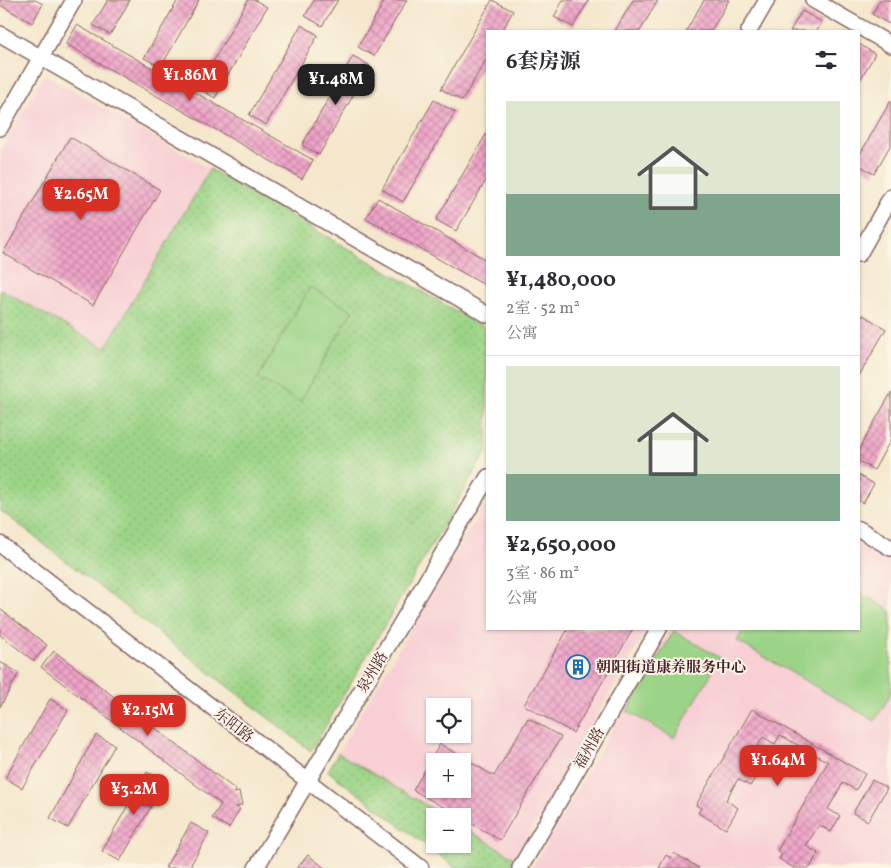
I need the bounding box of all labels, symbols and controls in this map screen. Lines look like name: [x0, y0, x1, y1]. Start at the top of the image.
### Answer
icon: filters: [812, 46, 840, 74]
text: 6套房源: [506, 48, 581, 77]
pin: ¥1.86M: [149, 59, 231, 102]
pin: ¥1.48M: [295, 64, 377, 106]
text: ¥1.86M: [163, 65, 217, 87]
text: ¥1.48M: [309, 69, 363, 91]
icon: home: [628, 133, 718, 223]
pin: ¥2.65M: [40, 178, 122, 221]
text: ¥2.65M: [54, 184, 108, 206]
text: ¥1,480,000: [506, 266, 616, 295]
text: 2室 · 52 m²: [506, 298, 580, 320]
text: 公寓: [506, 323, 538, 345]
icon: home: [628, 399, 718, 489]
text: ¥2,650,000: [506, 531, 616, 560]
text: 3室 · 86 m²: [506, 563, 579, 585]
text: 公寓: [506, 588, 538, 610]
street label: 泉州路: [353, 648, 394, 697]
building icon: 朝阳街道康养服务中心: [565, 654, 591, 680]
place label: 朝阳街道康养服务中心: [596, 658, 746, 679]
pin: ¥2.15M: [107, 694, 189, 737]
map controls: [426, 698, 471, 853]
button: locate: [426, 698, 471, 743]
text: ¥2.15M: [122, 700, 174, 722]
street label: 东阳路: [209, 704, 257, 748]
street label: 福州路: [570, 724, 611, 773]
pin: ¥1.64M: [737, 744, 819, 787]
text: ¥1.64M: [751, 750, 805, 772]
button: +: [426, 753, 471, 798]
pin: ¥3.2M: [99, 774, 169, 816]
text: ¥3.2M: [111, 779, 157, 801]
button: −: [426, 808, 471, 853]

